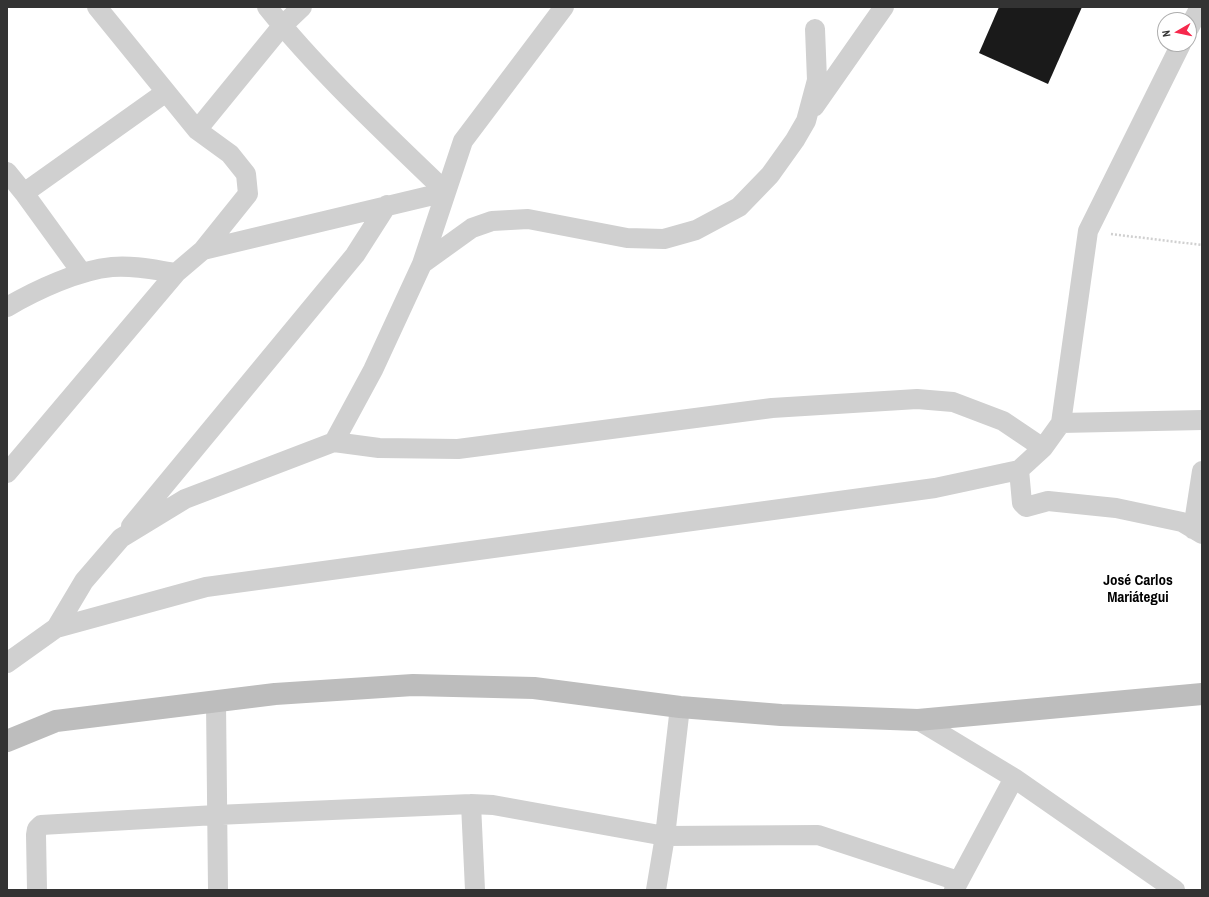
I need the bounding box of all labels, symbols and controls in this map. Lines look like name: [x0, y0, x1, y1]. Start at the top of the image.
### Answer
north arrow: [1157, 12, 1197, 52]
text: N: [1159, 29, 1174, 38]
district label: José Carlos Mariátegui: [1103, 572, 1173, 607]

